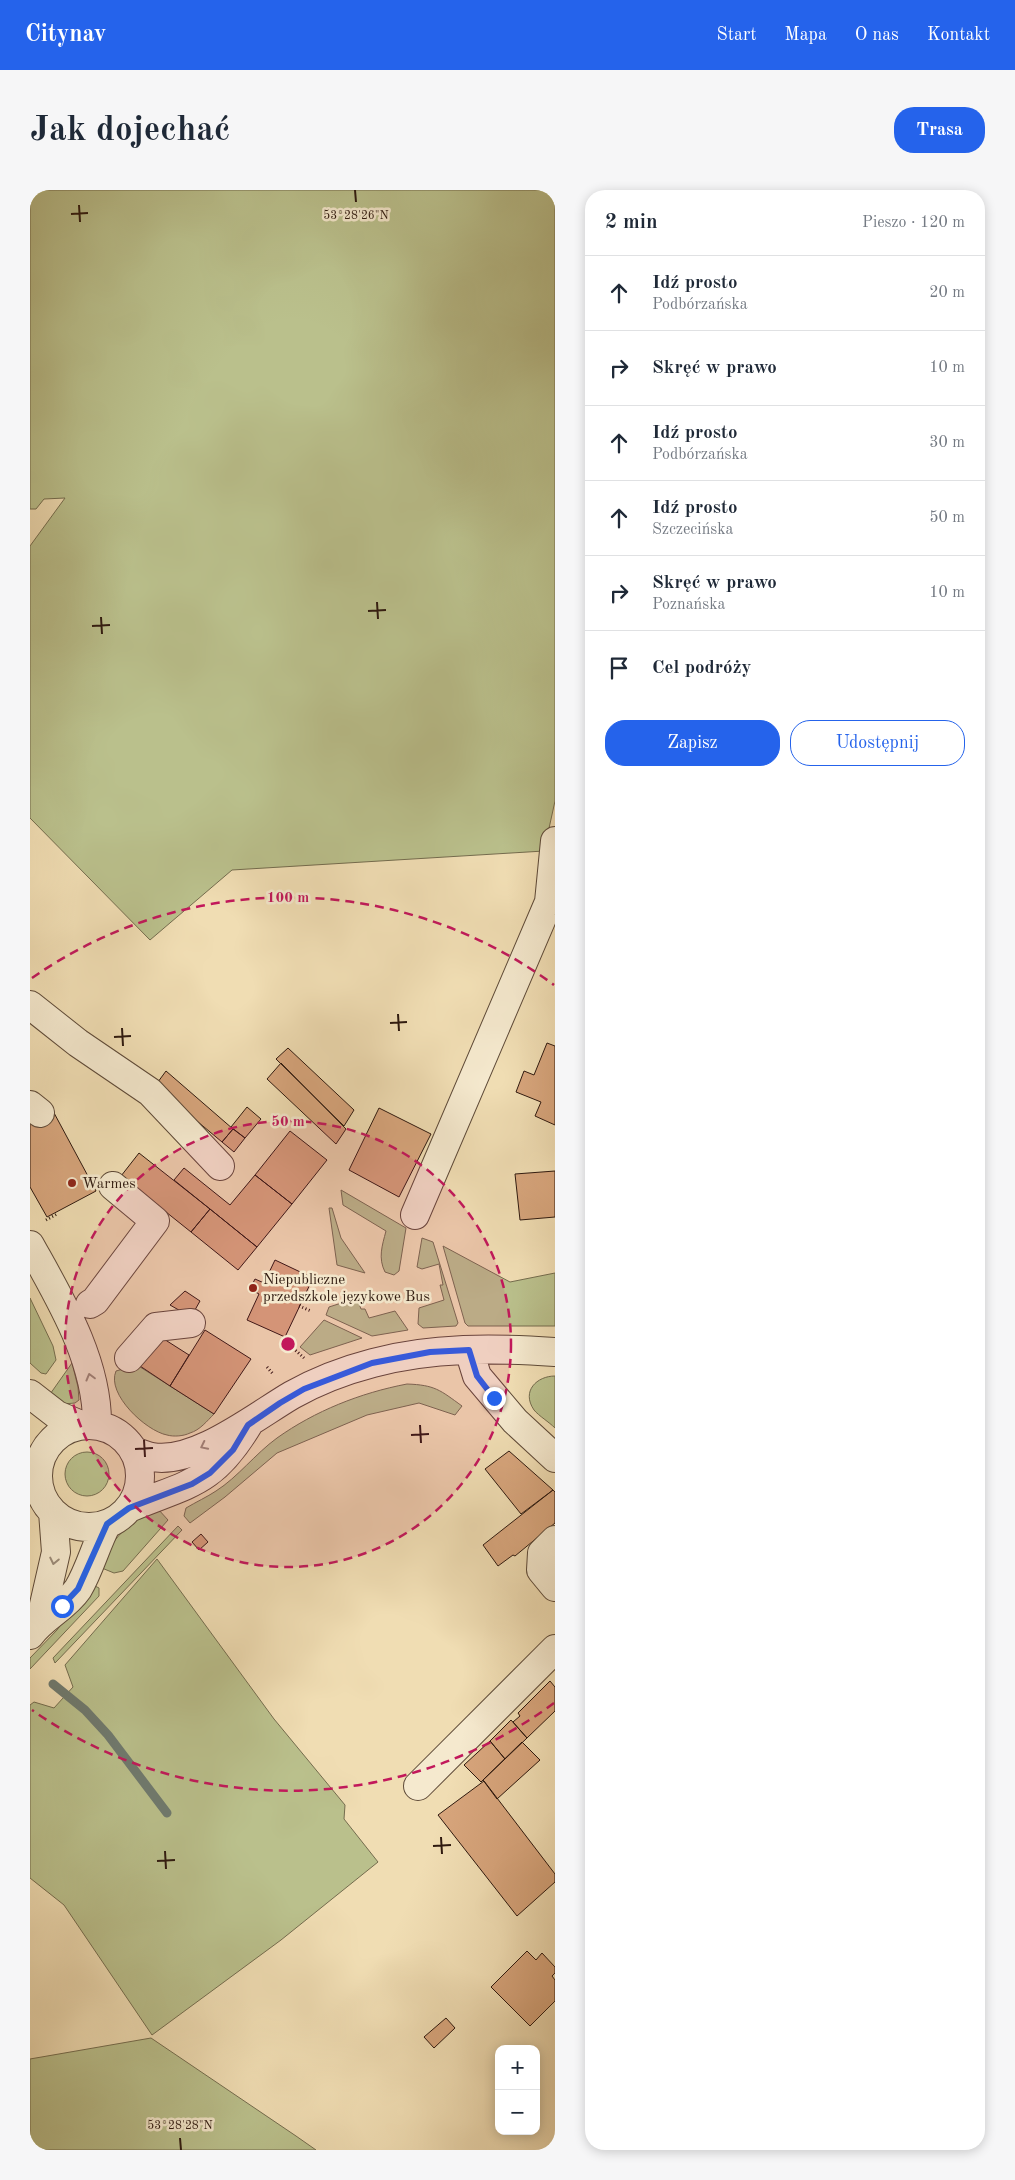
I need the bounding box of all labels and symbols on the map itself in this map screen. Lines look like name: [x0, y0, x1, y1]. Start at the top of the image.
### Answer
text: 53°28'26"N: [323, 209, 389, 222]
text: 100 m: [267, 891, 309, 906]
text: 50 m: [271, 1115, 305, 1130]
marker: Warmes: [66, 1177, 78, 1189]
place label: Warmes: [82, 1177, 136, 1192]
place label: Niepubliczne przedszkole językowe Bus: [263, 1273, 430, 1305]
marker: Niepubliczne przedszkole językowe Bus: [247, 1282, 259, 1294]
centre of rings: [279, 1335, 297, 1353]
one-way arrow: [85, 1373, 96, 1382]
route end: [483, 1387, 506, 1410]
one-way arrow: [200, 1440, 209, 1450]
one-way arrow: [49, 1556, 60, 1565]
route start: [51, 1595, 74, 1618]
text: 53°28'28"N: [147, 2119, 213, 2132]

